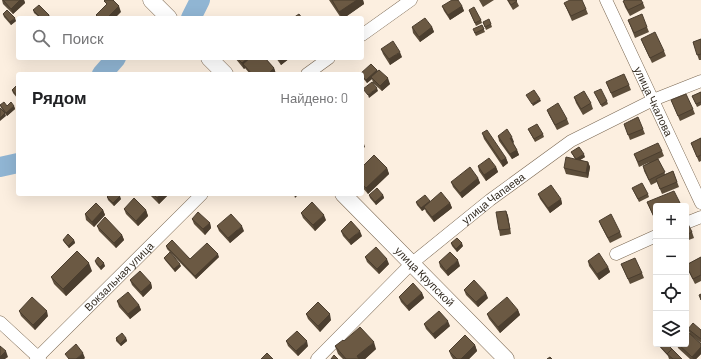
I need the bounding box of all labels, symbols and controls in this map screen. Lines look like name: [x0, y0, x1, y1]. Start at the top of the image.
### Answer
search box: [16, 16, 364, 60]
icon: search: [30, 27, 52, 49]
text: Поиск: [62, 29, 104, 47]
street label: улица Чкалова: [632, 64, 676, 139]
text: Рядом: [32, 87, 87, 107]
text: Найдено: 0: [281, 90, 348, 106]
street label: улица Чапаева: [459, 169, 528, 226]
map controls: [653, 203, 689, 347]
button: +: [653, 203, 689, 239]
street label: Вокзальная улица: [81, 238, 157, 313]
button: −: [653, 239, 689, 275]
street label: улица Крупской: [392, 243, 457, 309]
button: locate: [653, 275, 689, 311]
button: layers: [653, 311, 689, 347]

